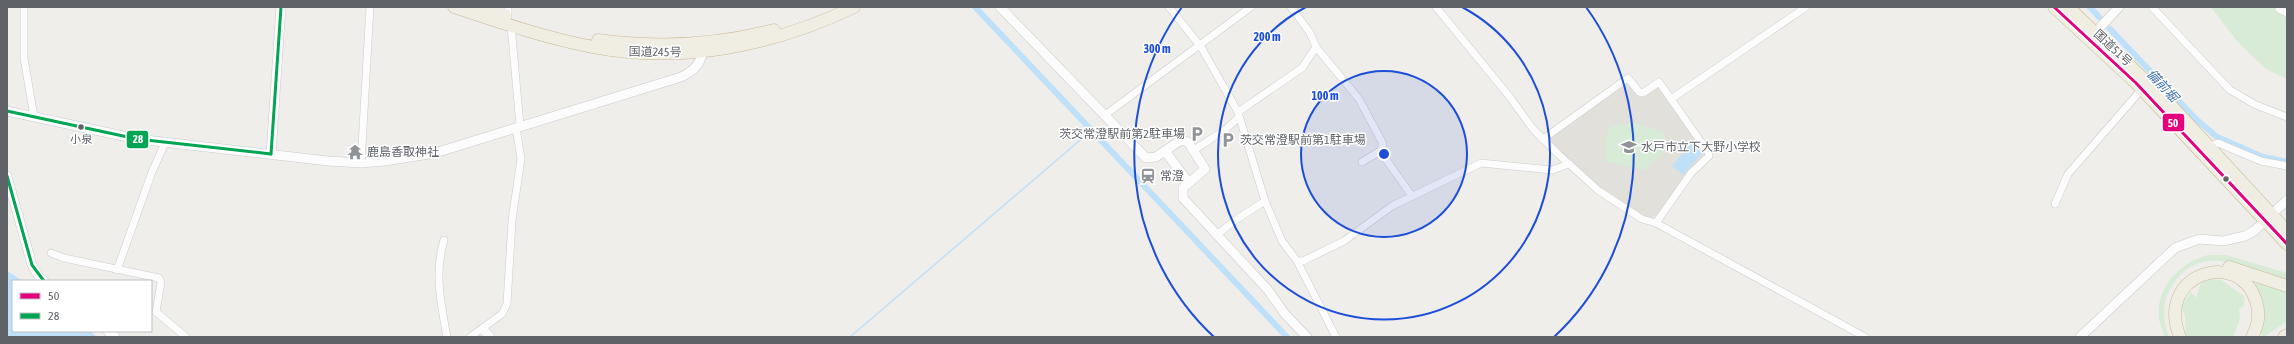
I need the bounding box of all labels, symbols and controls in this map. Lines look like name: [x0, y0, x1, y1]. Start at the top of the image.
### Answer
street label: 国道51号: [2091, 27, 2135, 69]
text: 200 m: [1253, 30, 1281, 44]
text: 300 m: [1143, 42, 1171, 56]
street label: 国道245号: [628, 45, 682, 59]
water label: 備前堀: [2144, 66, 2183, 106]
text: 100 m: [1311, 89, 1339, 103]
line badge: 50: [2162, 113, 2185, 132]
text: 50: [2168, 117, 2178, 129]
marker: 小泉: [76, 122, 86, 132]
parking icon: 茨交常澄駅前第2駐車場: [1188, 125, 1206, 143]
place label: 茨交常澄駅前第2駐車場: [1059, 127, 1185, 141]
line badge: 28: [126, 130, 149, 149]
parking icon: 茨交常澄駅前第1駐車場: [1219, 131, 1237, 149]
place label: 小泉: [70, 133, 93, 145]
text: 28: [133, 133, 143, 145]
place label: 茨交常澄駅前第1駐車場: [1240, 133, 1366, 147]
school or university icon: 水戸市立下大野小学校: [1620, 138, 1638, 156]
place label: 水戸市立下大野小学校: [1641, 140, 1761, 154]
temple icon: 鹿島香取神社: [346, 143, 364, 161]
place label: 鹿島香取神社: [367, 145, 439, 159]
centre of rings: [1377, 147, 1391, 161]
station icon: 常澄: [1139, 167, 1157, 185]
place label: 常澄: [1160, 169, 1184, 183]
unlabelled marker: [2221, 174, 2231, 184]
legend: [12, 280, 152, 332]
text: 50: [48, 289, 60, 303]
text: 28: [48, 309, 60, 323]

